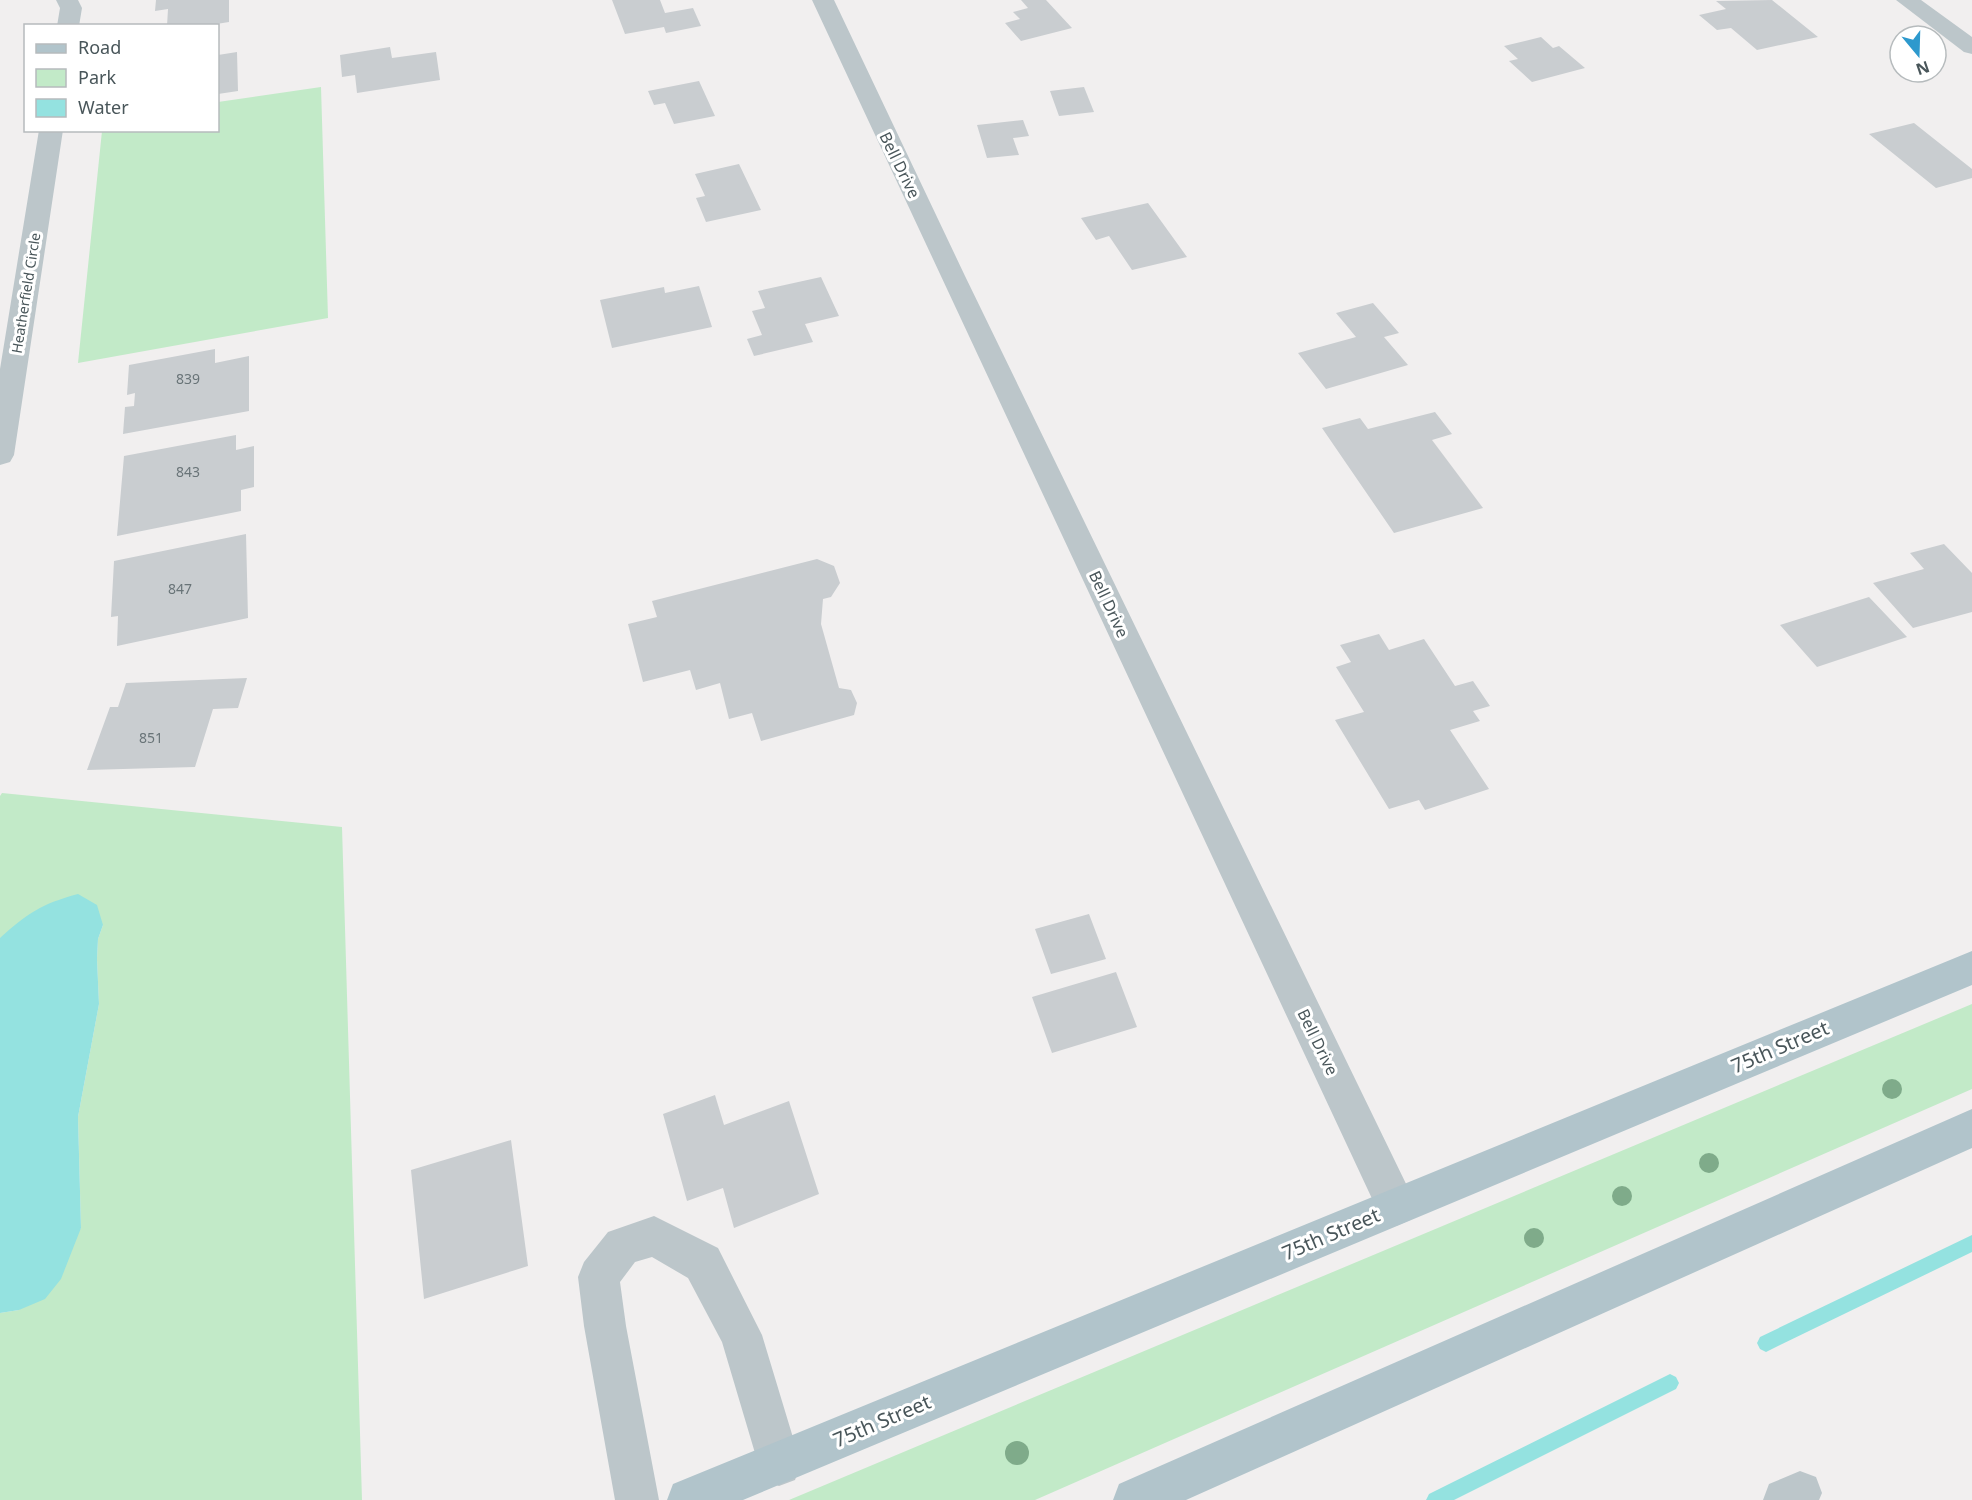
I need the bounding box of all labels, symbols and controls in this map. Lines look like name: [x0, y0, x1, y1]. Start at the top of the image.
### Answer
legend: [24, 24, 219, 132]
north arrow: [1888, 24, 1948, 84]
text: Road: [78, 35, 121, 59]
text: N: [1913, 56, 1933, 81]
text: Park: [78, 65, 116, 89]
text: Water: [78, 95, 129, 119]
street label: Bell Drive: [874, 128, 926, 202]
street label: Heatherfield Circle: [7, 231, 44, 355]
house number: 839: [176, 369, 200, 388]
house number: 843: [176, 462, 200, 481]
street label: Bell Drive: [1084, 567, 1134, 641]
house number: 847: [168, 579, 192, 598]
house number: 851: [139, 728, 163, 747]
street label: Bell Drive: [1292, 1005, 1344, 1079]
street label: 75th Street: [1727, 1014, 1833, 1079]
street label: 75th Street: [1278, 1201, 1384, 1266]
street label: 75th Street: [829, 1388, 935, 1453]

